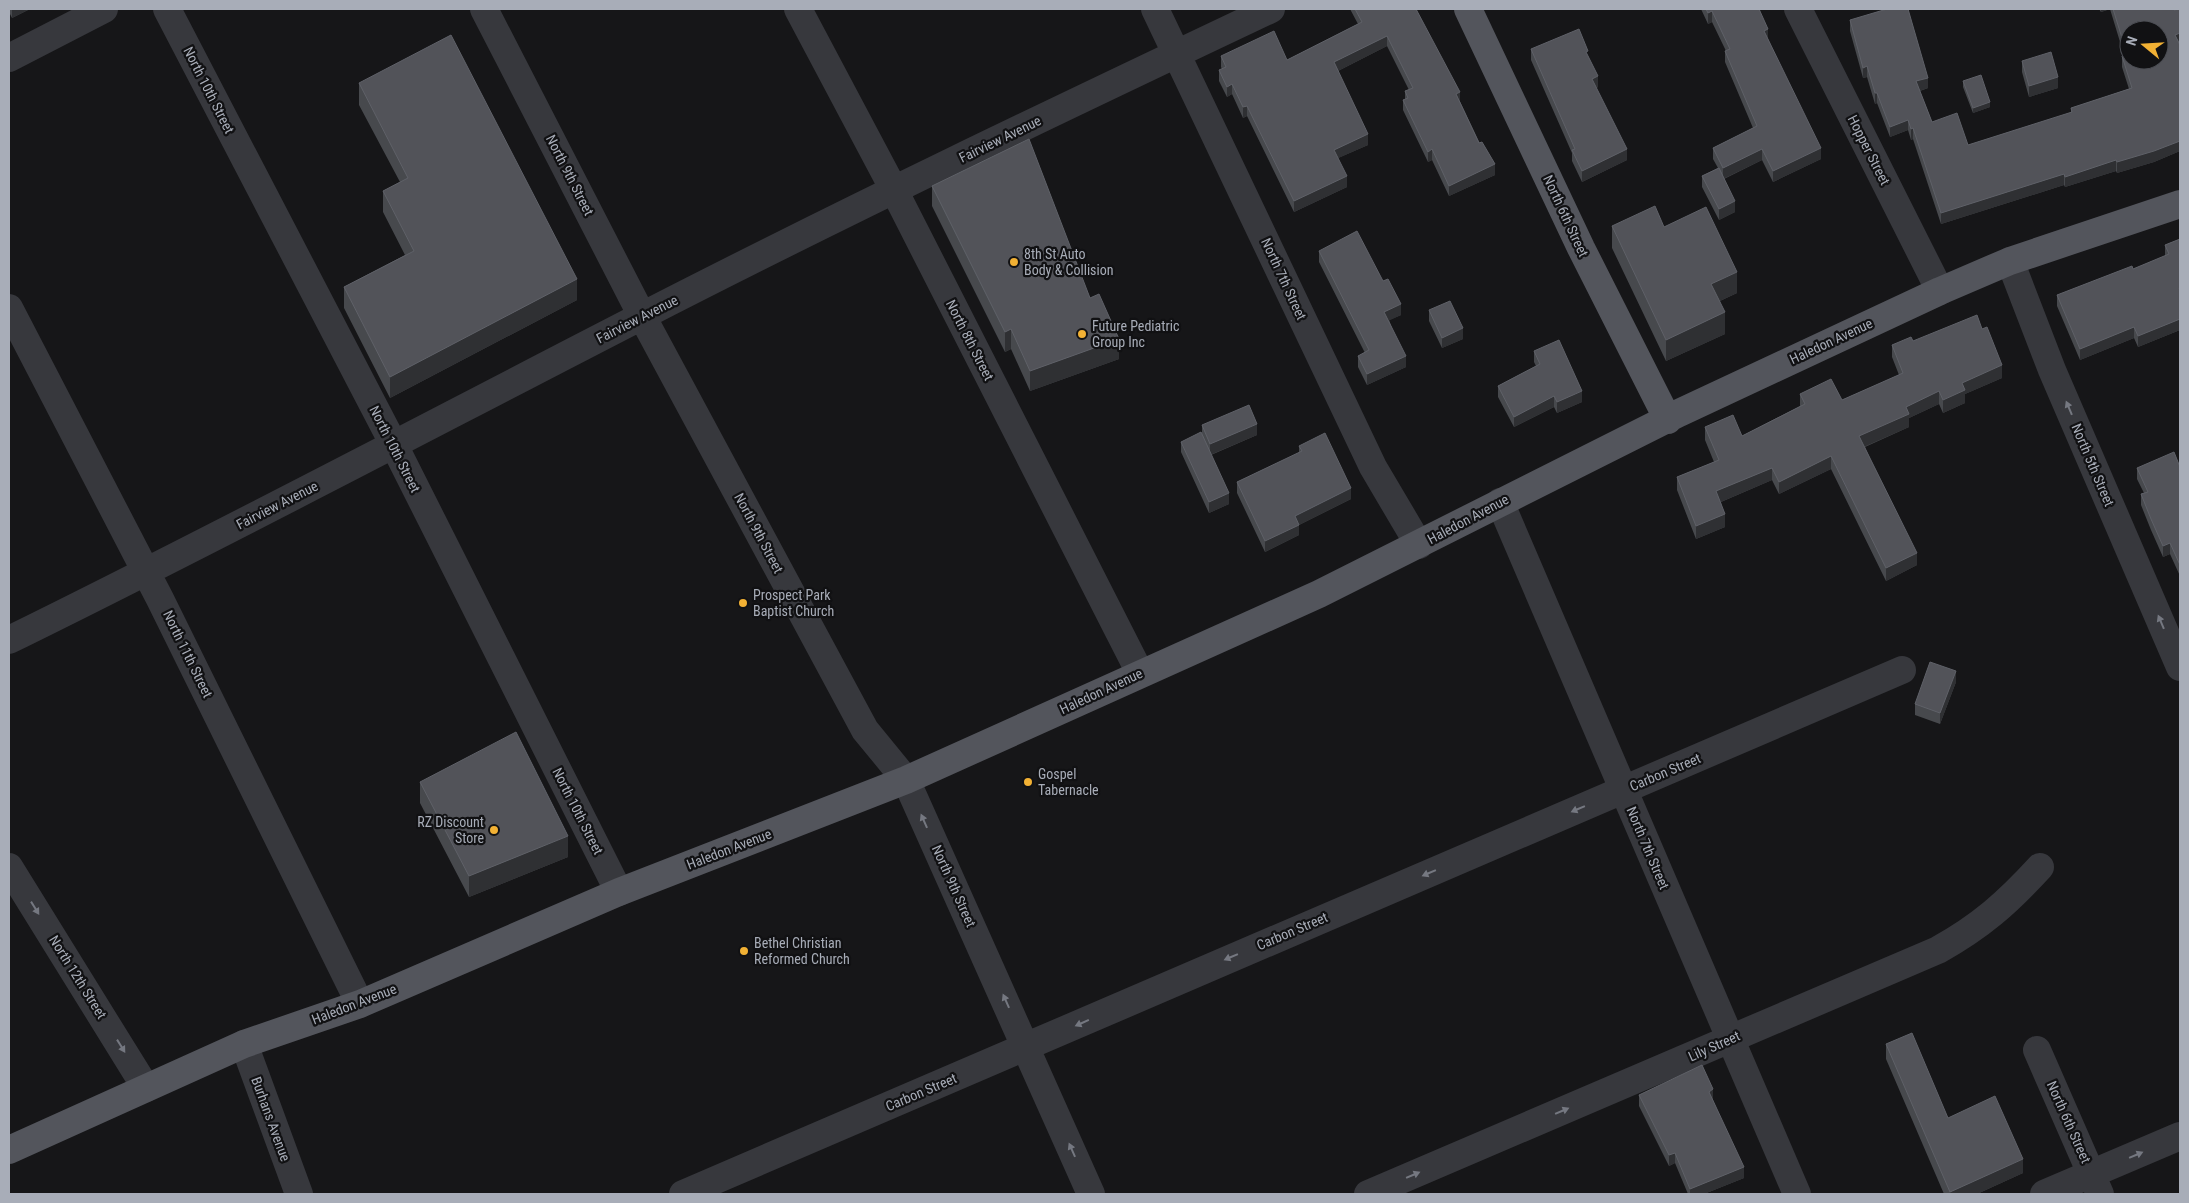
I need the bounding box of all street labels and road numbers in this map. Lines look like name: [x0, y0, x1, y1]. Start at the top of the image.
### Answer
street label: North 10th Street: [180, 44, 238, 136]
street label: Fairview Avenue: [956, 112, 1044, 166]
street label: Hopper Street: [1845, 112, 1893, 188]
street label: North 9th Street: [543, 132, 597, 218]
street label: North 6th Street: [1540, 173, 1592, 259]
street label: North 7th Street: [1258, 236, 1310, 322]
street label: Fairview Avenue: [594, 291, 681, 346]
street label: North 8th Street: [943, 297, 997, 383]
street label: Haledon Avenue: [1787, 315, 1875, 367]
street label: North 10th Street: [366, 403, 424, 495]
street label: North 5th Street: [2068, 421, 2118, 509]
street label: Fairview Avenue: [234, 477, 321, 532]
street label: North 9th Street: [731, 490, 787, 576]
street label: Haledon Avenue: [1425, 491, 1512, 547]
street label: North 11th Street: [160, 608, 216, 700]
street label: Haledon Avenue: [1057, 665, 1145, 717]
street label: Carbon Street: [1627, 750, 1703, 794]
street label: North 10th Street: [549, 765, 607, 857]
street label: North 7th Street: [1623, 804, 1673, 892]
street label: Haledon Avenue: [684, 825, 774, 872]
street label: North 9th Street: [929, 842, 979, 930]
street label: Carbon Street: [1254, 909, 1330, 953]
street label: North 12th Street: [46, 932, 110, 1022]
street label: Haledon Avenue: [309, 980, 399, 1027]
street label: Lily Street: [1686, 1028, 1742, 1064]
street label: Carbon Street: [883, 1070, 959, 1114]
street label: Burhans Avenue: [248, 1075, 294, 1164]
street label: North 6th Street: [2044, 1078, 2094, 1166]

